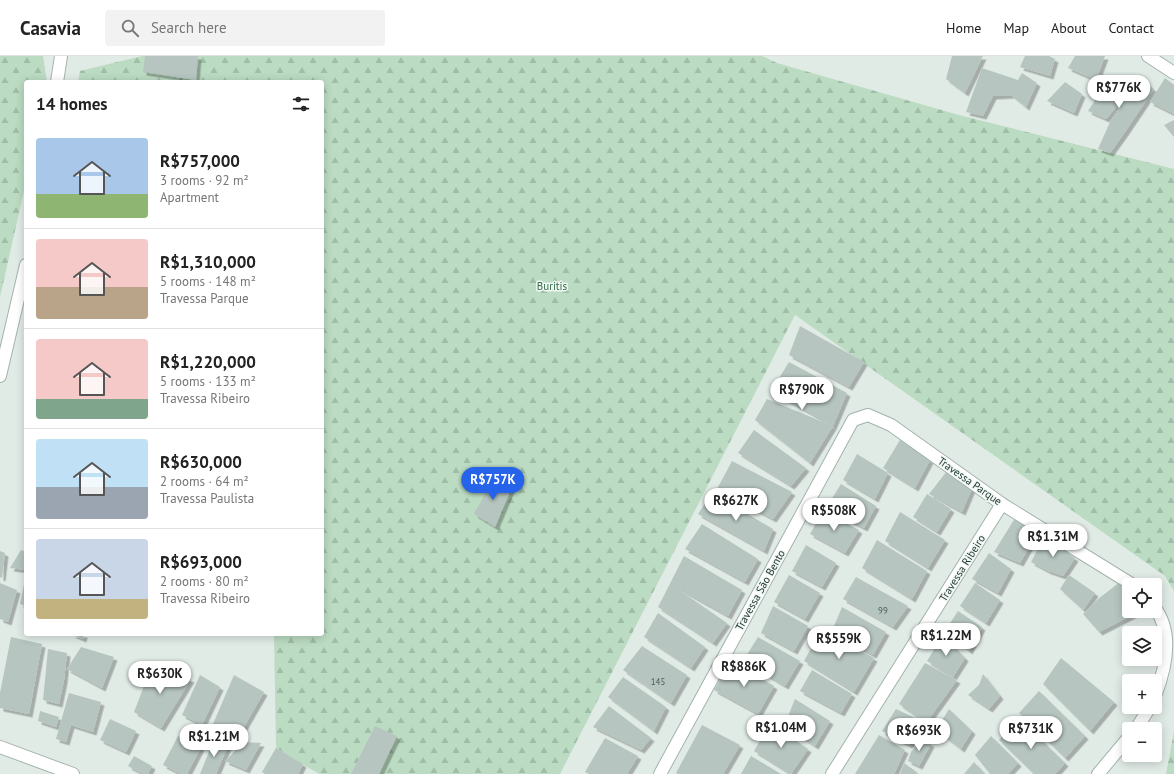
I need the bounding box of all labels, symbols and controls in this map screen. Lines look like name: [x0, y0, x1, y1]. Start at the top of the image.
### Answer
search box: [105, 10, 385, 46]
text: Casavia: [20, 16, 81, 40]
icon: search: [119, 17, 141, 39]
text: Search here: [151, 18, 227, 37]
text: Home: [946, 19, 981, 37]
text: Map: [1003, 19, 1029, 37]
text: About: [1051, 19, 1087, 37]
text: Contact: [1109, 19, 1154, 37]
pin: R$776K: [1086, 75, 1152, 109]
text: R$776K: [1096, 79, 1142, 96]
text: 14 homes: [36, 93, 107, 115]
icon: filters: [290, 93, 312, 115]
text: R$757,000: [160, 150, 240, 172]
icon: home: [68, 154, 116, 202]
text: 3 rooms · 92 m²: [160, 172, 249, 189]
text: Apartment: [160, 189, 219, 206]
text: R$1,310,000: [160, 251, 256, 273]
icon: home: [68, 255, 116, 303]
text: 5 rooms · 148 m²: [160, 273, 256, 290]
park label: Buritis: [537, 279, 568, 293]
text: Travessa Parque: [160, 290, 249, 307]
text: R$1,220,000: [160, 351, 256, 373]
icon: home: [68, 355, 116, 403]
text: 5 rooms · 133 m²: [160, 373, 256, 390]
pin: R$790K: [769, 377, 835, 411]
text: R$790K: [779, 381, 825, 398]
text: Travessa Ribeiro: [160, 390, 250, 407]
text: R$630,000: [160, 451, 242, 473]
street label: Travessa Parque: [935, 454, 1005, 508]
icon: home: [68, 455, 116, 503]
pin: R$757K: [460, 467, 526, 501]
text: R$757K: [470, 471, 516, 488]
text: 2 rooms · 64 m²: [160, 473, 249, 490]
pin: R$627K: [703, 488, 769, 522]
text: Travessa Paulista: [160, 490, 254, 507]
text: R$627K: [713, 492, 759, 509]
pin: R$508K: [801, 498, 867, 532]
text: R$508K: [811, 502, 857, 519]
pin: R$1.31M: [1016, 524, 1090, 558]
text: R$1.31M: [1028, 528, 1078, 545]
street label: Travessa Ribeiro: [936, 532, 988, 604]
street label: Travessa São Bento: [732, 547, 788, 633]
text: R$693,000: [160, 551, 242, 573]
icon: home: [68, 555, 116, 603]
text: 2 rooms · 80 m²: [160, 573, 249, 590]
map controls: [1122, 578, 1162, 762]
button: locate: [1122, 578, 1162, 618]
text: Travessa Ribeiro: [160, 590, 250, 607]
house number: 99: [878, 605, 888, 616]
pin: R$1.22M: [909, 623, 983, 657]
pin: R$559K: [806, 626, 872, 660]
button: layers: [1122, 626, 1162, 666]
text: R$1.22M: [921, 627, 971, 644]
text: R$559K: [816, 630, 862, 647]
pin: R$886K: [711, 654, 777, 688]
text: R$886K: [721, 658, 767, 675]
pin: R$630K: [127, 661, 193, 695]
text: R$630K: [137, 665, 183, 682]
button: +: [1122, 674, 1162, 714]
house number: 145: [651, 676, 665, 687]
pin: R$1.04M: [744, 715, 818, 749]
pin: R$731K: [998, 716, 1064, 750]
pin: R$693K: [886, 718, 952, 752]
text: R$1.04M: [756, 719, 806, 736]
text: R$731K: [1008, 720, 1054, 737]
text: R$693K: [896, 722, 942, 739]
button: −: [1122, 722, 1162, 762]
pin: R$1.21M: [177, 724, 251, 758]
text: R$1.21M: [189, 728, 239, 745]

